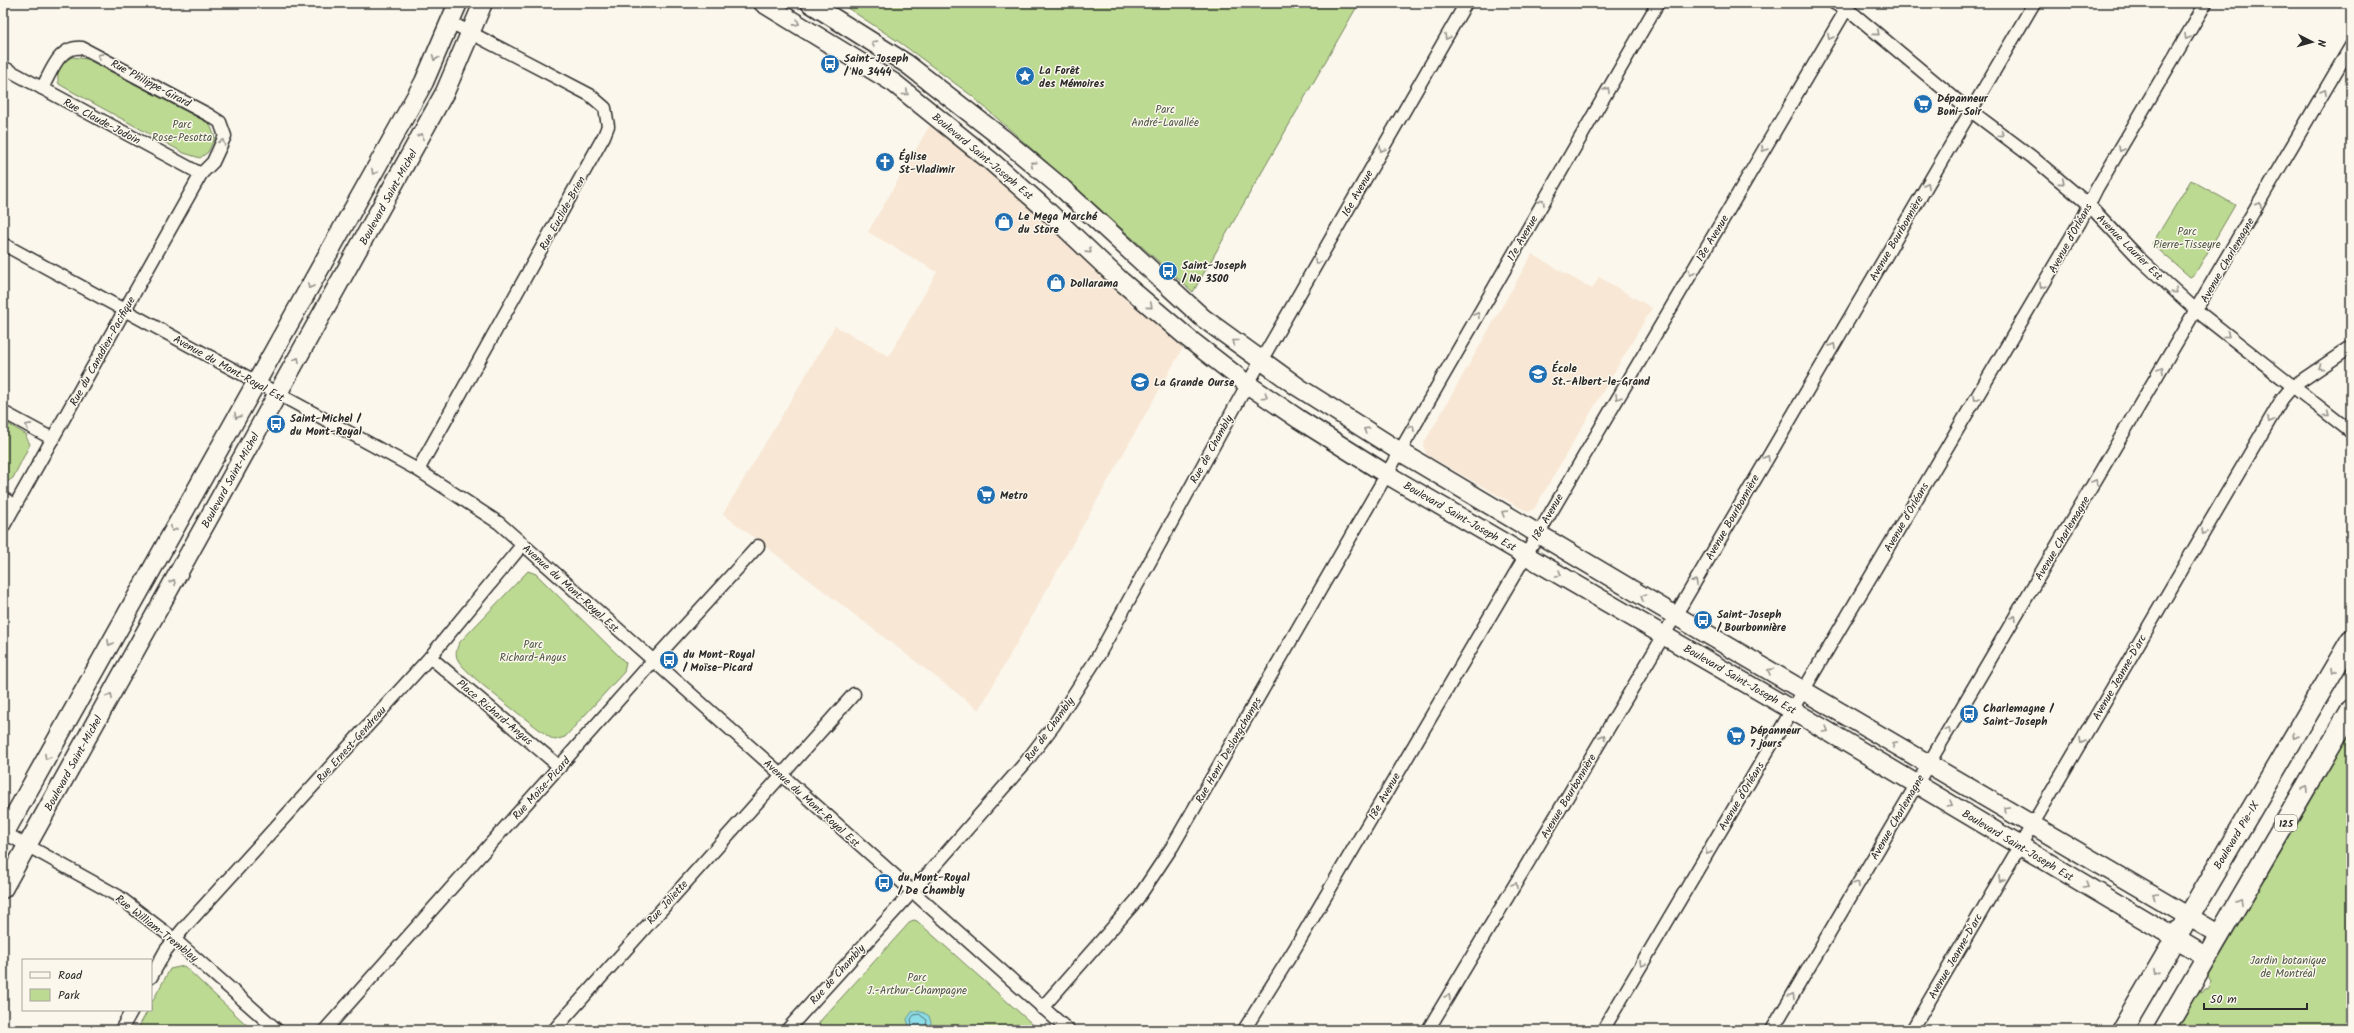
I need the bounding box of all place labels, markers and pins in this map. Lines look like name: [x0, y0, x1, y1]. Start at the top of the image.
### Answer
place label: Saint-Joseph / No 3444: [843, 50, 908, 81]
bus stop icon: Saint-Joseph / No 3444: [819, 53, 841, 75]
place label: La Forêt des Mémoires: [1039, 62, 1105, 93]
place icon: La Forêt des Mémoires: [1014, 65, 1036, 87]
place label: Dépanneur Boni-Soir: [1937, 90, 1989, 121]
supermarket icon: Dépanneur Boni-Soir: [1912, 93, 1934, 115]
place label: Église St-Vladimir: [899, 148, 956, 179]
church icon: Église St-Vladimir: [874, 151, 896, 173]
place label: Le Mega Marché du Store: [1018, 208, 1098, 239]
shop icon: Le Mega Marché du Store: [993, 211, 1015, 233]
place label: Saint-Joseph / No 3500: [1181, 257, 1246, 288]
bus stop icon: Saint-Joseph / No 3500: [1157, 260, 1179, 282]
shop icon: Dollarama: [1045, 272, 1067, 294]
place label: Dollarama: [1070, 275, 1118, 293]
place label: École St.-Albert-le-Grand: [1552, 360, 1651, 391]
school or university icon: École St.-Albert-le-Grand: [1527, 363, 1549, 385]
school or university icon: La Grande Ourse: [1129, 371, 1151, 393]
place label: La Grande Ourse: [1154, 374, 1235, 392]
place label: Saint-Michel / du Mont-Royal: [290, 410, 362, 441]
bus stop icon: Saint-Michel / du Mont-Royal: [265, 413, 287, 435]
supermarket icon: Metro: [975, 484, 997, 506]
place label: Metro: [1000, 487, 1028, 505]
place label: Saint-Joseph / Bourbonnière: [1716, 606, 1787, 637]
bus stop icon: Saint-Joseph / Bourbonnière: [1692, 609, 1714, 631]
place label: du Mont-Royal / Moïse-Picard: [682, 646, 755, 677]
bus stop icon: du Mont-Royal / Moïse-Picard: [658, 649, 680, 671]
place label: Charlemagne / Saint-Joseph: [1983, 700, 2054, 731]
bus stop icon: Charlemagne / Saint-Joseph: [1958, 703, 1980, 725]
place label: Dépanneur 7 jours: [1750, 722, 1802, 753]
supermarket icon: Dépanneur 7 jours: [1725, 725, 1747, 747]
place label: du Mont-Royal / De Chambly: [897, 869, 970, 900]
bus stop icon: du Mont-Royal / De Chambly: [873, 872, 895, 894]

